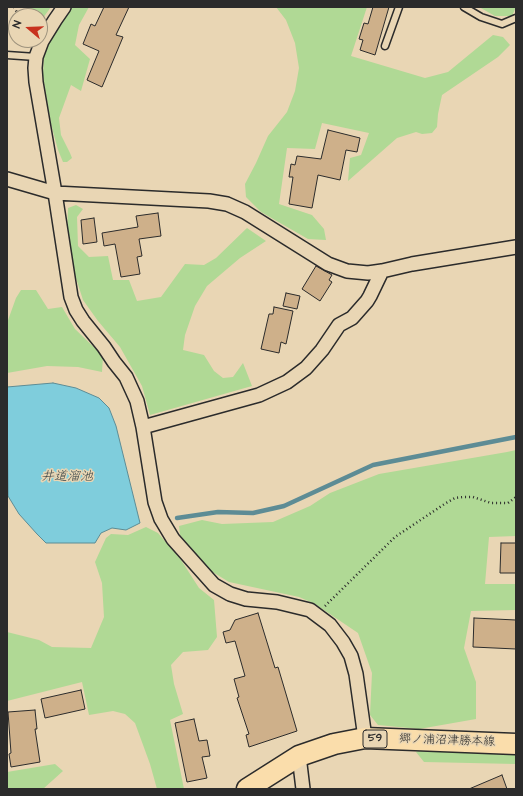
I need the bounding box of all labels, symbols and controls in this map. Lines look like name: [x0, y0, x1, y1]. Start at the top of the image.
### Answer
north arrow: [8, 8, 48, 48]
text: N: [9, 19, 25, 30]
water label: 井道溜池: [41, 469, 93, 485]
road number: 59: [363, 730, 387, 748]
street label: 郷ノ浦沼津勝本線: [399, 732, 495, 750]

